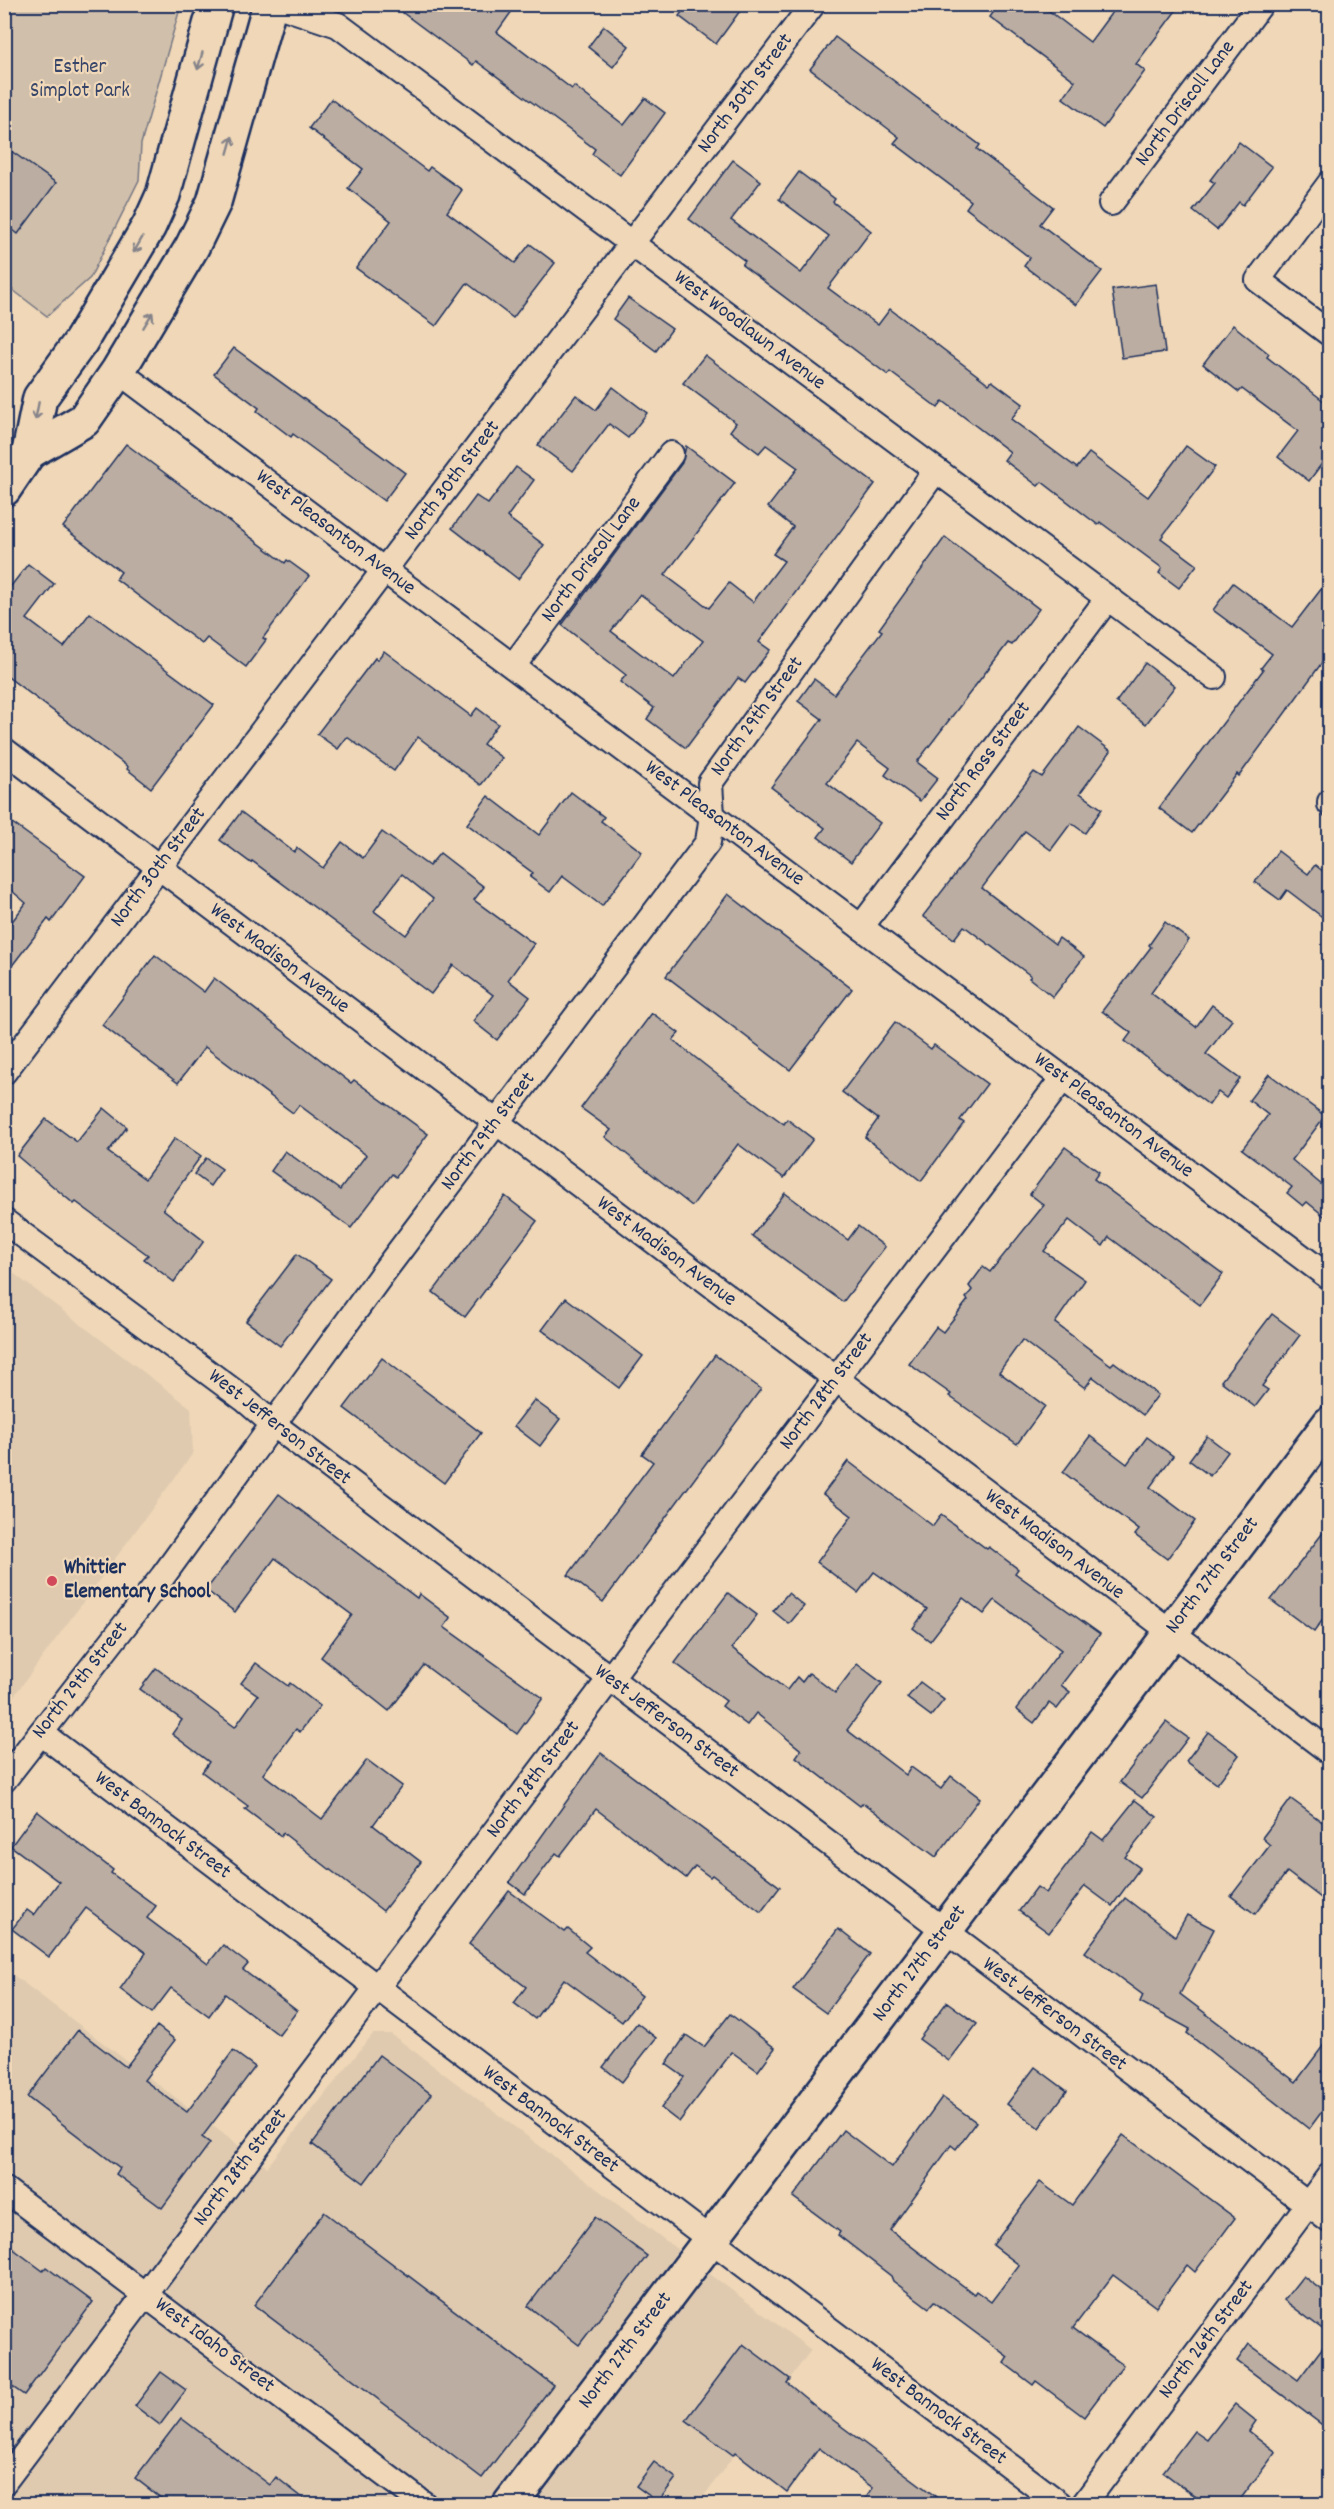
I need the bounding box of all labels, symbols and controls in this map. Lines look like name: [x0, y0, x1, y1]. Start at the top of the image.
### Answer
street label: North 30th Street: [691, 27, 801, 160]
street label: North Driscoll Lane: [1129, 35, 1243, 173]
one-way arrow: [194, 51, 205, 70]
park label: Esther Simplot Park: [30, 53, 130, 107]
one-way arrow: [225, 135, 236, 154]
one-way arrow: [132, 236, 144, 253]
street label: West Woodlawn Avenue: [667, 264, 831, 398]
one-way arrow: [142, 312, 154, 329]
one-way arrow: [31, 400, 42, 420]
street label: North 30th Street: [398, 414, 508, 547]
street label: West Pleasanton Avenue: [249, 463, 421, 603]
street label: North Driscoll Lane: [535, 491, 649, 629]
street label: North 29th Street: [704, 651, 812, 783]
street label: North Ross Street: [929, 696, 1039, 828]
street label: West Pleasanton Avenue: [638, 754, 810, 894]
street label: North 30th Street: [104, 801, 214, 934]
street label: West Madison Avenue: [203, 896, 355, 1022]
street label: West Pleasanton Avenue: [1027, 1046, 1199, 1186]
street label: North 29th Street: [434, 1066, 544, 1198]
street label: West Madison Avenue: [590, 1189, 742, 1315]
street label: North 28th Street: [773, 1327, 881, 1457]
street label: West Jefferson Street: [201, 1362, 357, 1494]
street label: West Madison Avenue: [978, 1482, 1130, 1608]
street label: North 27th Street: [1159, 1511, 1267, 1641]
place label: Whittier Elementary School: [64, 1554, 212, 1608]
marker: Whittier Elementary School: [45, 1574, 59, 1588]
street label: North 29th Street: [26, 1616, 137, 1746]
street label: West Jefferson Street: [587, 1657, 745, 1787]
street label: North 28th Street: [480, 1715, 588, 1845]
street label: West Bannock Street: [87, 1765, 237, 1888]
street label: North 27th Street: [866, 1899, 974, 2029]
street label: West Jefferson Street: [975, 1950, 1133, 2080]
street label: West Bannock Street: [475, 2059, 625, 2182]
street label: North 28th Street: [187, 2103, 295, 2233]
street label: North 26th Street: [1152, 2274, 1262, 2406]
street label: North 27th Street: [572, 2286, 680, 2416]
street label: West Idaho Street: [148, 2291, 281, 2401]
street label: West Bannock Street: [863, 2351, 1013, 2474]

